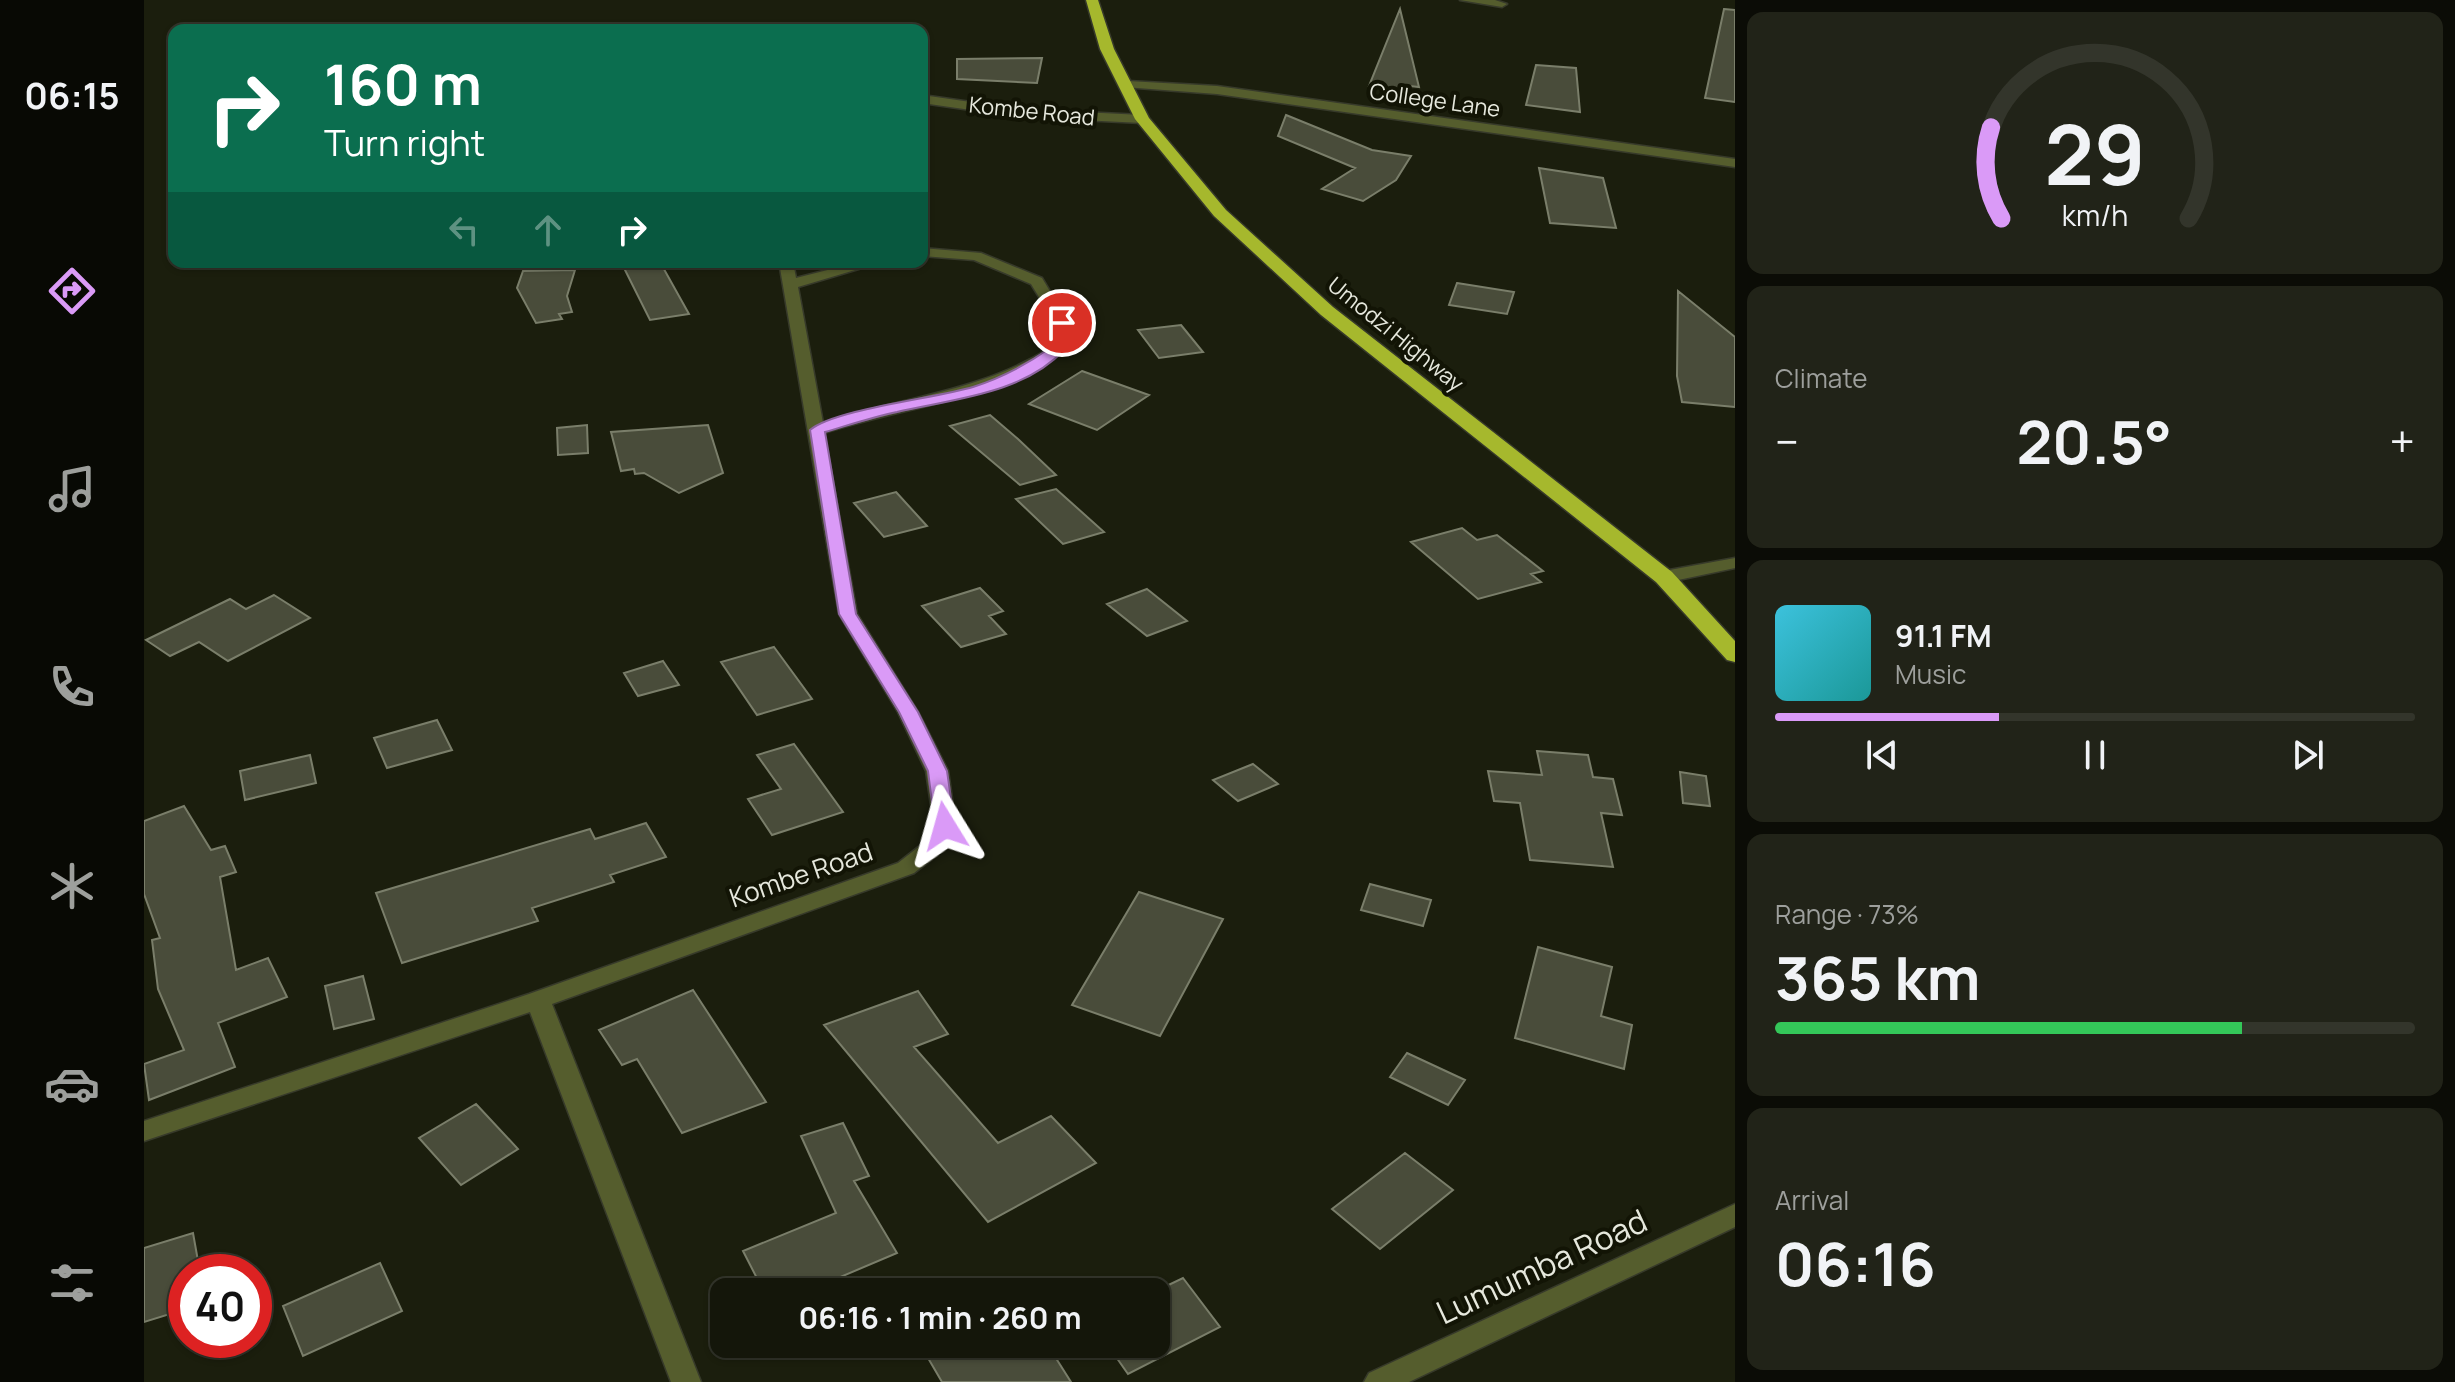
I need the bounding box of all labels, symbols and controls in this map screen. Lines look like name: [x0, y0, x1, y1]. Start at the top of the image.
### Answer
text: 160 m: [324, 45, 482, 122]
icon: right: [192, 56, 296, 160]
text: 06:15: [24, 71, 120, 120]
street label: College Lane: [1368, 76, 1502, 124]
street label: Kombe Road: [968, 89, 1096, 133]
text: 29: [2044, 96, 2146, 210]
text: Turn right: [324, 118, 485, 167]
text: km/h: [2062, 196, 2128, 235]
icon: left: [442, 208, 486, 252]
icon: ahead: [526, 208, 570, 252]
icon: right: [610, 208, 654, 252]
icon: directions: [44, 263, 100, 319]
street label: Umodzi Highway: [1322, 270, 1471, 398]
pin: [1028, 289, 1096, 357]
icon: arrive: [1040, 301, 1084, 345]
text: Climate: [1775, 360, 1867, 396]
text: 20.5°: [2016, 400, 2172, 482]
text: −: [1775, 411, 1799, 471]
text: +: [2390, 411, 2415, 471]
icon: music: [44, 461, 100, 517]
text: 91.1 FM: [1895, 615, 1992, 656]
text: Music: [1895, 656, 1966, 692]
icon: phone: [44, 659, 100, 715]
icon: previous: [1860, 733, 1904, 777]
icon: pause: [2073, 733, 2117, 777]
icon: next: [2286, 733, 2330, 777]
position arrow: [903, 784, 987, 868]
street label: Kombe Road: [724, 833, 877, 915]
icon: climate: [44, 858, 100, 914]
text: Range · 73%: [1775, 896, 1919, 932]
text: 365 km: [1775, 936, 1981, 1018]
icon: car: [44, 1056, 100, 1112]
text: Arrival: [1775, 1182, 1849, 1218]
street label: Lumumba Road: [1429, 1198, 1654, 1334]
text: 06:16: [1775, 1222, 1936, 1304]
speed limit sign: 40: [168, 1254, 272, 1358]
icon: filters: [44, 1255, 100, 1311]
text: 06:16 · 1 min · 260 m: [799, 1297, 1081, 1338]

